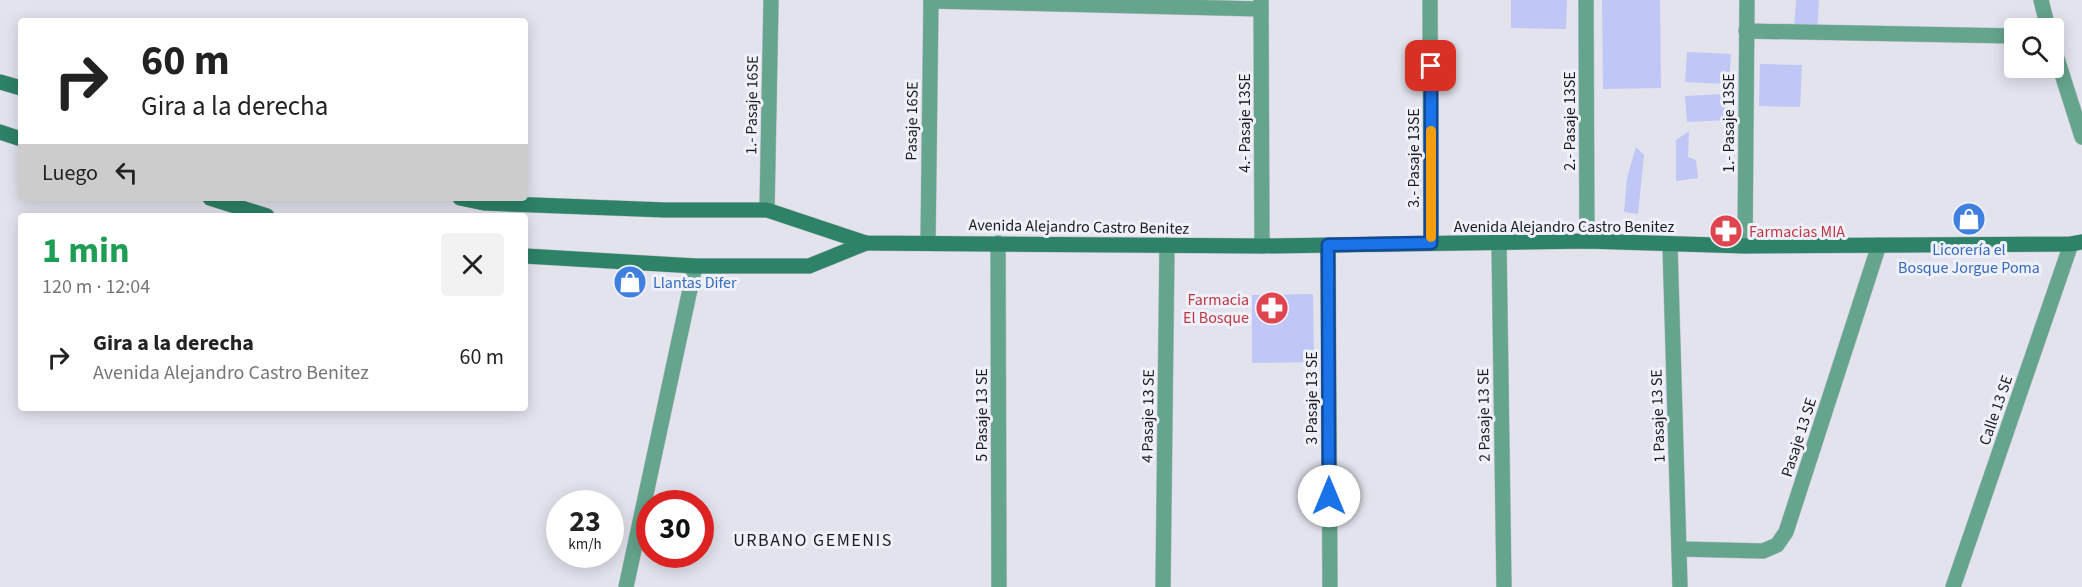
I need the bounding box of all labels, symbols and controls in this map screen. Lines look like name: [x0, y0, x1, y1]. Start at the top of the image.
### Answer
map controls: [2004, 18, 2064, 78]
button: search: [2004, 18, 2064, 78]
text: 60 m: [141, 31, 230, 91]
pin: [1405, 40, 1456, 91]
icon: right: [42, 42, 120, 120]
icon: arrive: [1414, 49, 1447, 82]
street label: 1.- Pasaje 16SE: [740, 55, 764, 155]
street label: 2.- Pasaje 13SE: [1559, 71, 1581, 171]
street label: 4.- Pasaje 13SE: [1234, 73, 1256, 173]
street label: 1.- Pasaje 13SE: [1718, 73, 1740, 173]
street label: Pasaje 16SE: [900, 81, 924, 161]
text: Gira a la derecha: [141, 87, 328, 126]
street label: 3.- Pasaje 13SE: [1403, 108, 1425, 208]
icon: left: [110, 156, 143, 189]
text: Luego: [42, 157, 98, 189]
shop icon: Licorería el Bosque Jorgue Poma: [1951, 201, 1987, 237]
pharmacy icon: Farmacias MIA: [1708, 213, 1744, 249]
street label: Avenida Alejandro Castro Benitez: [969, 214, 1190, 240]
street label: Avenida Alejandro Castro Benitez: [1454, 216, 1674, 238]
place label: Farmacias MIA: [1749, 221, 1845, 243]
text: 1 min: [42, 225, 130, 276]
button: close: [441, 233, 504, 296]
place label: Licorería el Bosque Jorgue Poma: [1898, 239, 2040, 279]
shop icon: Llantas Difer: [612, 264, 648, 300]
place label: Llantas Difer: [653, 272, 737, 294]
text: 120 m · 12:04: [42, 273, 150, 301]
place label: Farmacia El Bosque: [1183, 289, 1249, 329]
pharmacy icon: Farmacia El Bosque: [1254, 290, 1290, 326]
text: Gira a la derecha: [93, 327, 254, 359]
icon: right: [42, 341, 75, 374]
text: 60 m: [459, 341, 504, 373]
street label: 3 Pasaje 13 SE: [1301, 351, 1323, 445]
text: Avenida Alejandro Castro Benitez: [93, 359, 369, 387]
street label: 5 Pasaje 13 SE: [971, 368, 993, 462]
street label: 2 Pasaje 13 SE: [1472, 368, 1496, 462]
street label: 4 Pasaje 13 SE: [1136, 369, 1160, 463]
street label: 1 Pasaje 13 SE: [1645, 369, 1671, 463]
street label: Calle 13 SE: [1974, 372, 2018, 448]
street label: Pasaje 13 SE: [1776, 395, 1822, 480]
position arrow: [1297, 464, 1361, 528]
speed limit sign: 30: [636, 490, 714, 568]
text: 23: [569, 500, 601, 543]
district label: URBANO GEMENIS: [733, 528, 893, 553]
text: km/h: [568, 534, 602, 555]

